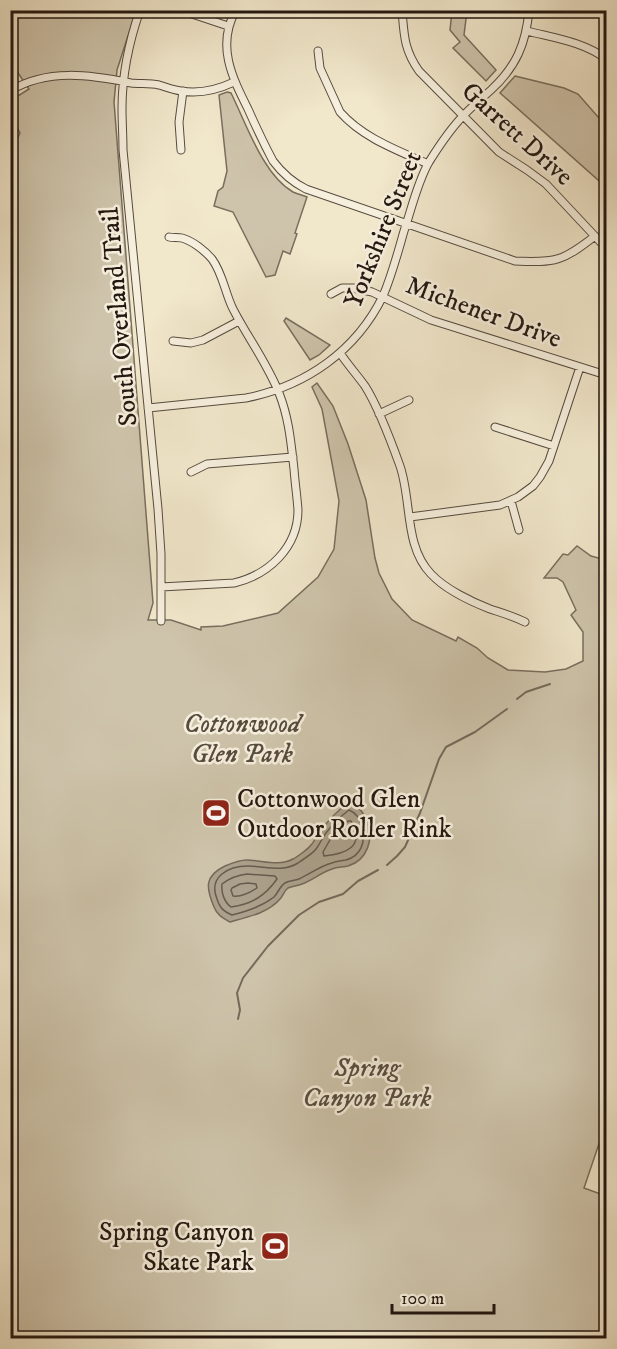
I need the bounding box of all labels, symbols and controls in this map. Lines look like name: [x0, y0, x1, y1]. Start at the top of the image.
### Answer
street label: Garrett Drive: [454, 75, 580, 193]
street label: Yorkshire Street: [337, 146, 430, 313]
street label: South Overland Trail: [93, 206, 146, 428]
street label: Michener Drive: [401, 269, 566, 356]
park label: Cottonwood Glen Park: [184, 708, 304, 771]
place label: Cottonwood Glen Outdoor Roller Rink: [237, 783, 452, 846]
sports icon: Cottonwood Glen Outdoor Roller Rink: [200, 797, 232, 829]
park label: Spring Canyon Park: [303, 1052, 432, 1115]
place label: Spring Canyon Skate Park: [99, 1216, 254, 1279]
sports icon: Spring Canyon Skate Park: [259, 1230, 291, 1262]
scale bar: [392, 1277, 494, 1315]
text: 100 m: [401, 1288, 444, 1310]

